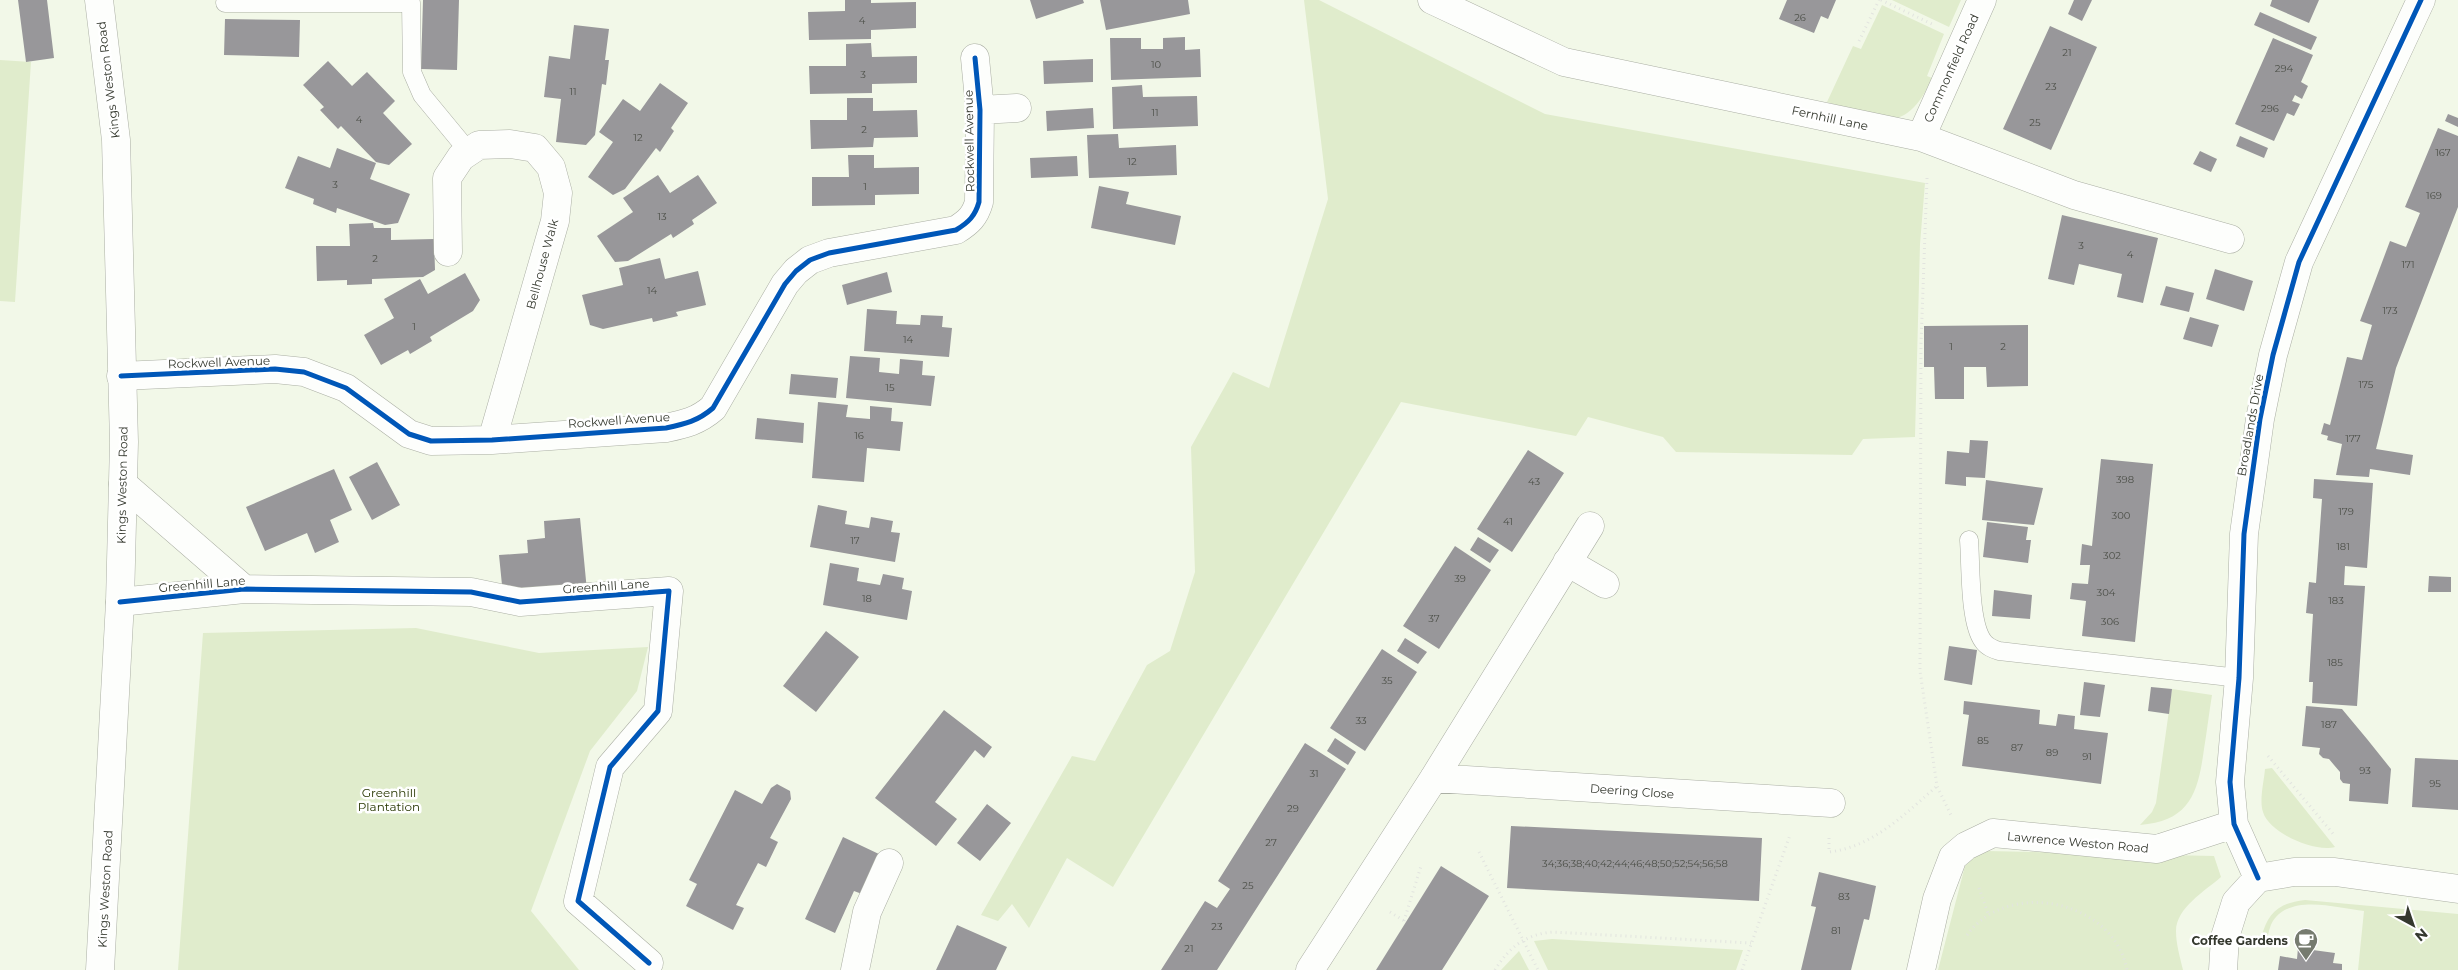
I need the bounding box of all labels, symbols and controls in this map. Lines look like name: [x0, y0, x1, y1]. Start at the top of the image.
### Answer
house number: 26: [1794, 11, 1806, 24]
street label: Commonfield Road: [1920, 11, 1982, 125]
house number: 4: [859, 14, 866, 27]
street label: Kings Weston Road: [93, 21, 123, 139]
house number: 21: [2062, 46, 2072, 59]
house number: 10: [1151, 58, 1161, 71]
house number: 294: [2275, 62, 2294, 75]
house number: 3: [860, 68, 866, 81]
house number: 23: [2045, 80, 2057, 93]
house number: 11: [569, 85, 577, 98]
street label: Rockwell Avenue: [961, 90, 977, 192]
house number: 296: [2261, 102, 2279, 115]
street label: Fernhill Lane: [1790, 103, 1870, 133]
house number: 11: [1151, 106, 1159, 119]
house number: 4: [356, 113, 363, 126]
house number: 25: [2029, 116, 2041, 129]
house number: 2: [861, 123, 867, 136]
house number: 12: [633, 131, 643, 144]
house number: 167: [2435, 146, 2451, 159]
house number: 12: [1127, 155, 1137, 168]
house number: 3: [332, 178, 338, 191]
house number: 1: [863, 180, 867, 193]
house number: 169: [2426, 189, 2442, 202]
house number: 13: [657, 210, 667, 223]
street label: Bellhouse Walk: [523, 216, 561, 311]
house number: 3: [2078, 239, 2084, 252]
house number: 4: [2127, 248, 2134, 261]
house number: 2: [372, 252, 378, 265]
house number: 171: [2401, 258, 2415, 271]
house number: 14: [647, 284, 657, 297]
house number: 173: [2382, 304, 2398, 317]
house number: 1: [412, 320, 416, 333]
house number: 14: [903, 333, 913, 346]
house number: 1: [1949, 340, 1953, 353]
house number: 2: [2000, 340, 2006, 353]
street label: Rockwell Avenue: [168, 353, 270, 371]
street label: Broadlands Drive: [2234, 373, 2266, 477]
house number: 175: [2359, 378, 2374, 391]
house number: 15: [885, 381, 895, 394]
street label: Rockwell Avenue: [567, 409, 671, 431]
street label: Kings Weston Road: [113, 426, 131, 544]
house number: 16: [854, 429, 864, 442]
house number: 177: [2345, 432, 2361, 445]
house number: 398: [2116, 473, 2134, 486]
house number: 43: [1528, 475, 1540, 488]
house number: 179: [2338, 505, 2354, 518]
house number: 300: [2112, 509, 2131, 522]
house number: 41: [1503, 515, 1513, 528]
house number: 17: [850, 534, 860, 547]
house number: 181: [2336, 540, 2350, 553]
house number: 302: [2103, 549, 2121, 562]
house number: 39: [1454, 572, 1466, 585]
street label: Greenhill Lane: [158, 573, 246, 595]
street label: Greenhill Lane: [562, 575, 650, 597]
house number: 304: [2097, 586, 2116, 599]
house number: 18: [862, 592, 872, 605]
house number: 183: [2328, 594, 2344, 607]
house number: 37: [1428, 612, 1440, 625]
house number: 306: [2101, 615, 2119, 628]
house number: 185: [2327, 656, 2343, 669]
house number: 35: [1381, 674, 1393, 687]
house number: 33: [1355, 714, 1367, 727]
house number: 187: [2321, 718, 2337, 731]
house number: 85: [1977, 734, 1989, 747]
house number: 87: [2011, 741, 2023, 754]
house number: 89: [2046, 746, 2058, 759]
house number: 91: [2082, 750, 2092, 763]
house number: 93: [2359, 764, 2371, 777]
house number: 31: [1309, 767, 1319, 780]
house number: 95: [2429, 777, 2441, 790]
street label: Deering Close: [1589, 781, 1675, 801]
park label: Greenhill Plantation: [358, 785, 420, 814]
house number: 29: [1287, 802, 1299, 815]
street label: Lawrence Weston Road: [2007, 828, 2149, 856]
street label: Kings Weston Road: [94, 830, 116, 948]
house number: 27: [1265, 836, 1277, 849]
house number: 34;36;38;40;42;44;46;48;50;52;54;56;58: [1542, 857, 1728, 870]
house number: 25: [1242, 879, 1254, 892]
house number: 83: [1838, 890, 1850, 903]
north arrow: [2388, 900, 2438, 950]
house number: 23: [1211, 920, 1223, 933]
house number: 81: [1831, 924, 1841, 937]
text: N: [2411, 924, 2431, 945]
cafe icon: Coffee Gardens: [2293, 927, 2319, 961]
place label: Coffee Gardens: [2192, 933, 2289, 948]
house number: 21: [1184, 942, 1194, 955]

